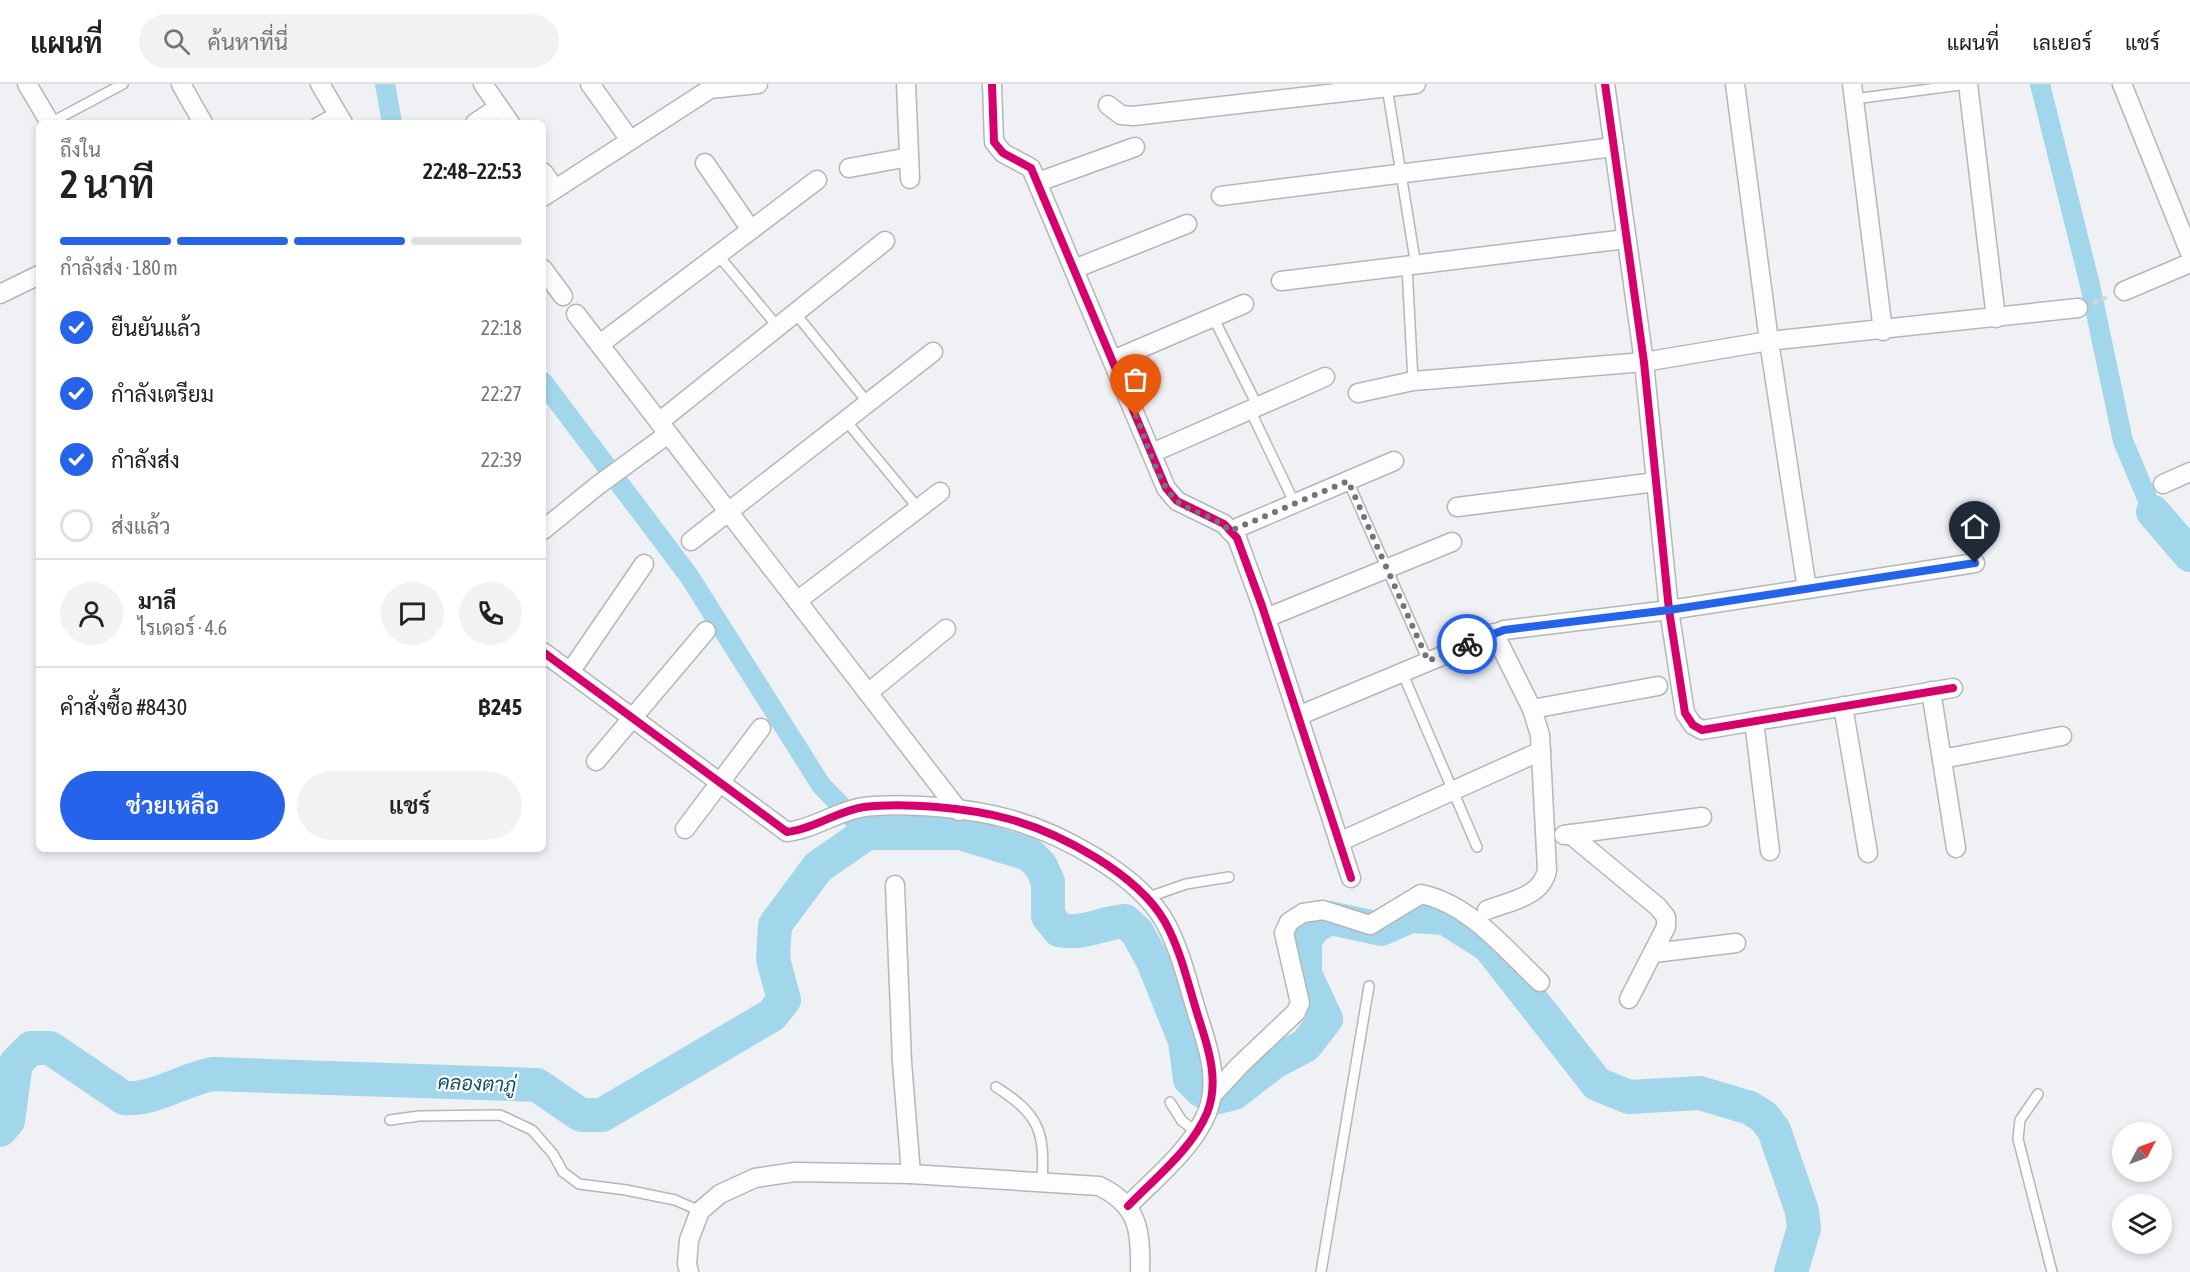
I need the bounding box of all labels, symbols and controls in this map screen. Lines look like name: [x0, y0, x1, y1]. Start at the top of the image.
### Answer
search box: [139, 14, 559, 68]
icon: search: [160, 25, 193, 58]
text: แผนที่: [30, 27, 103, 59]
text: ค้นหาที่นี่: [208, 29, 288, 55]
text: แผนที่: [1947, 30, 1999, 54]
text: เลเยอร์: [2032, 30, 2092, 54]
text: แชร์: [2125, 30, 2160, 54]
text: ถึงใน: [60, 138, 101, 161]
text: 22:48–22:53: [423, 158, 522, 184]
text: 2 นาที: [60, 162, 155, 206]
text: กำลังส่ง · 180 m: [60, 256, 178, 279]
icon: check: [60, 311, 93, 344]
text: ยืนยันแล้ว: [111, 315, 201, 341]
text: 22:18: [481, 316, 522, 339]
pin: [1110, 354, 1161, 416]
icon: bag: [1119, 363, 1152, 396]
icon: check: [60, 377, 93, 410]
text: กำลังเตรียม: [111, 381, 214, 407]
text: 22:27: [481, 382, 522, 405]
icon: check: [60, 443, 93, 476]
text: กำลังส่ง: [111, 447, 180, 473]
text: 22:39: [481, 448, 522, 471]
pin: [1949, 501, 2000, 563]
icon: home: [1958, 510, 1991, 543]
text: ส่งแล้ว: [111, 513, 171, 539]
button: person: [60, 582, 123, 645]
button: chat: [381, 582, 444, 645]
button: phone: [459, 582, 522, 645]
text: มาลี: [138, 588, 176, 614]
courier: [1437, 614, 1497, 674]
text: ไรเดอร์ · 4.6: [138, 616, 227, 639]
icon: bike: [1451, 628, 1484, 661]
text: คำสั่งซื้อ #8430: [60, 694, 187, 720]
text: ฿245: [478, 694, 522, 720]
button: ช่วยเหลือ: [60, 771, 285, 840]
button: แชร์: [297, 771, 522, 840]
water label: คลองตาภู่: [437, 1070, 518, 1100]
north arrow: [2112, 1122, 2172, 1182]
map controls: [2112, 1122, 2172, 1254]
button: layers: [2112, 1194, 2172, 1254]

